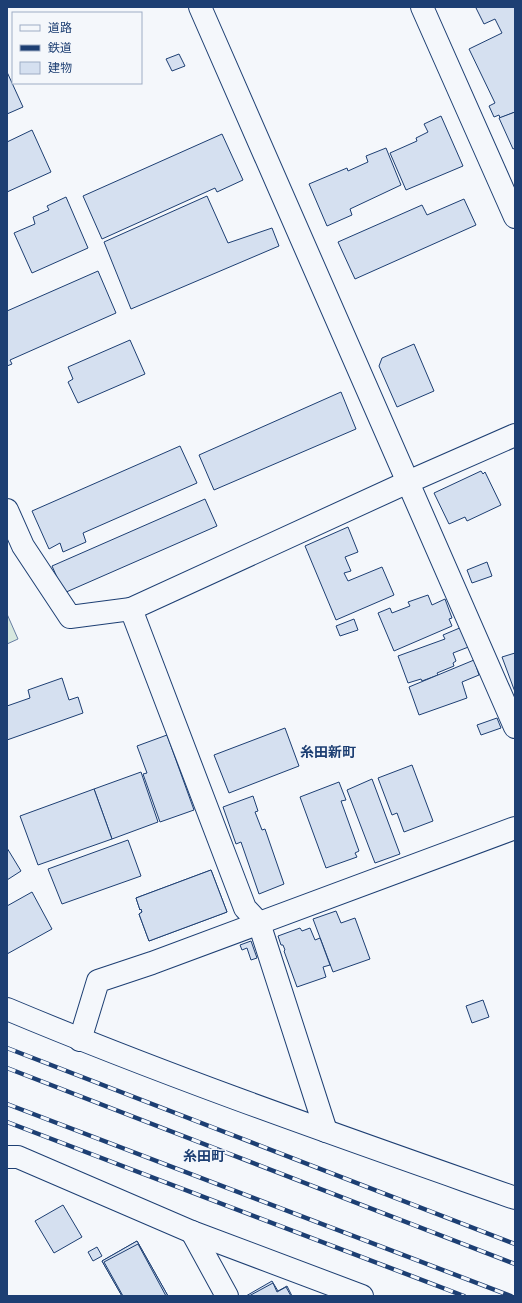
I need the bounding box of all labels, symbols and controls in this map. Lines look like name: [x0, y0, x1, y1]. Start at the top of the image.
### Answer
legend: [12, 12, 142, 84]
text: 道路: [48, 21, 72, 35]
text: 鉄道: [48, 41, 72, 55]
text: 建物: [48, 61, 72, 75]
district label: 糸田新町: [300, 744, 356, 760]
district label: 糸田町: [183, 1148, 225, 1164]

